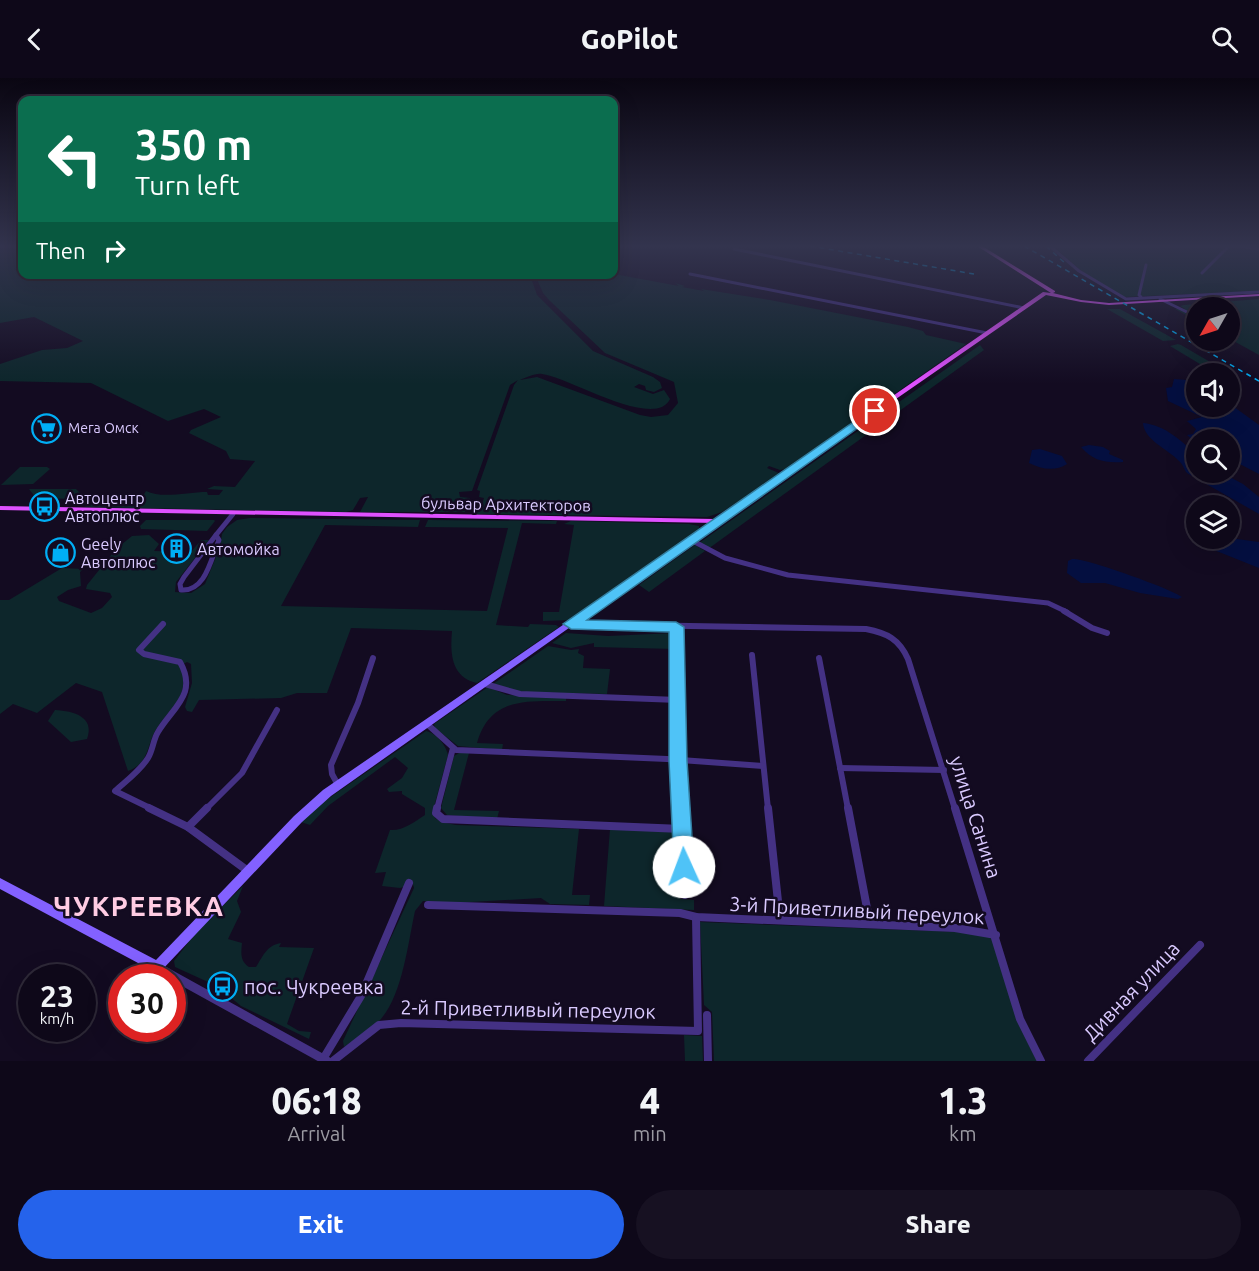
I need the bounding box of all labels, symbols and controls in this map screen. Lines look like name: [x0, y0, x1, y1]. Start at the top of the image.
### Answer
icon: back: [18, 23, 51, 56]
icon: search: [1208, 23, 1241, 56]
text: GoPilot: [581, 24, 678, 54]
icon: left: [36, 120, 114, 198]
text: 350 m: [135, 121, 252, 168]
text: Turn left: [135, 170, 239, 200]
icon: right: [98, 234, 131, 267]
text: Then: [36, 238, 86, 263]
north arrow: [1186, 297, 1240, 351]
map controls: [1186, 297, 1240, 549]
button: sound: [1186, 363, 1240, 417]
pin: [849, 385, 900, 436]
icon: arrive: [858, 394, 891, 427]
supermarket icon: Мега Омск: [31, 412, 63, 444]
place label: Мега Омск: [68, 420, 139, 436]
button: search: [1186, 429, 1240, 483]
place label: Автоцентр Автоплюс: [65, 489, 145, 525]
bus stop icon: Автоцентр Автоплюс: [28, 491, 60, 523]
street label: бульвар Архитекторов: [421, 494, 591, 514]
button: layers: [1186, 495, 1240, 549]
building icon: Автомойка: [160, 533, 192, 565]
place label: Geely Автоплюс: [81, 535, 156, 571]
shop icon: Geely Автоплюс: [44, 537, 76, 569]
place label: Автомойка: [197, 540, 280, 558]
street label: улица Санина: [945, 753, 1007, 881]
position arrow: [652, 835, 716, 899]
district label: ЧУКРЕЕВКА: [53, 891, 225, 921]
street label: 3-й Приветливый переулок: [729, 892, 985, 928]
street label: Дивная улица: [1078, 937, 1184, 1045]
speed limit sign: 30: [108, 964, 186, 1042]
bus stop icon: пос. Чукреевка: [207, 970, 239, 1002]
place label: пос. Чукреевка: [244, 975, 384, 998]
text: 23: [40, 979, 74, 1013]
street label: 2-й Приветливый переулок: [400, 995, 656, 1023]
text: km/h: [40, 1010, 74, 1027]
text: 06:18: [271, 1080, 362, 1121]
text: 4: [640, 1080, 660, 1121]
text: 1.3: [938, 1080, 988, 1121]
text: Arrival: [287, 1122, 346, 1145]
text: min: [633, 1122, 667, 1145]
text: km: [949, 1122, 976, 1145]
button: Exit: [18, 1190, 624, 1259]
button: Share: [636, 1190, 1241, 1259]

